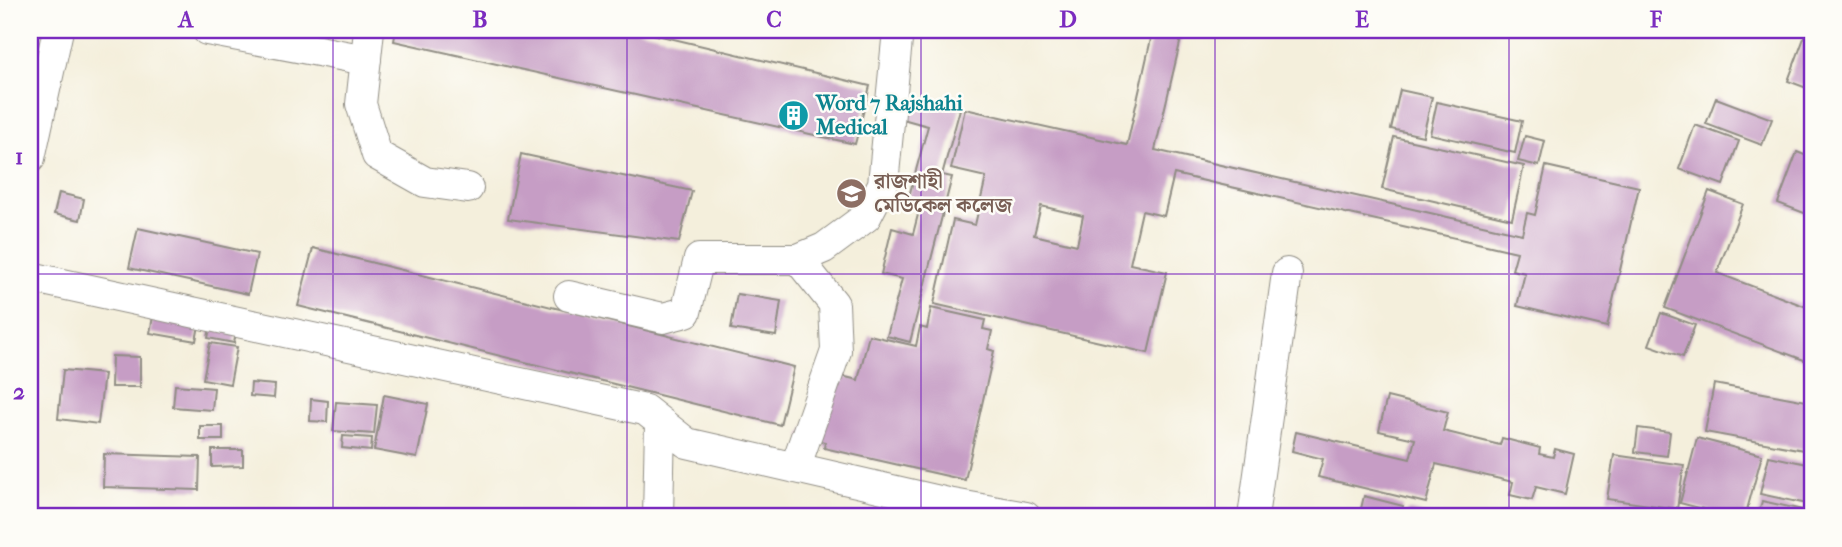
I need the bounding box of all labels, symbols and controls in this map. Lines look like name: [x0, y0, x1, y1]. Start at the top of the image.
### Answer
text: A: [177, 6, 195, 33]
text: B: [473, 6, 488, 33]
text: C: [766, 6, 782, 33]
text: D: [1059, 6, 1077, 33]
text: E: [1355, 6, 1369, 33]
text: F: [1649, 6, 1663, 33]
place label: Word 7 Rajshahi Medical: [815, 91, 964, 139]
building icon: Word 7 Rajshahi Medical: [776, 98, 810, 132]
text: 1: [15, 143, 23, 170]
place label: রাজশাহী মেডিকেল কলেজ: [873, 168, 1014, 217]
school or university icon: রাজশাহী মেডিকেল কলেজ: [834, 176, 868, 210]
text: 2: [13, 378, 25, 405]

